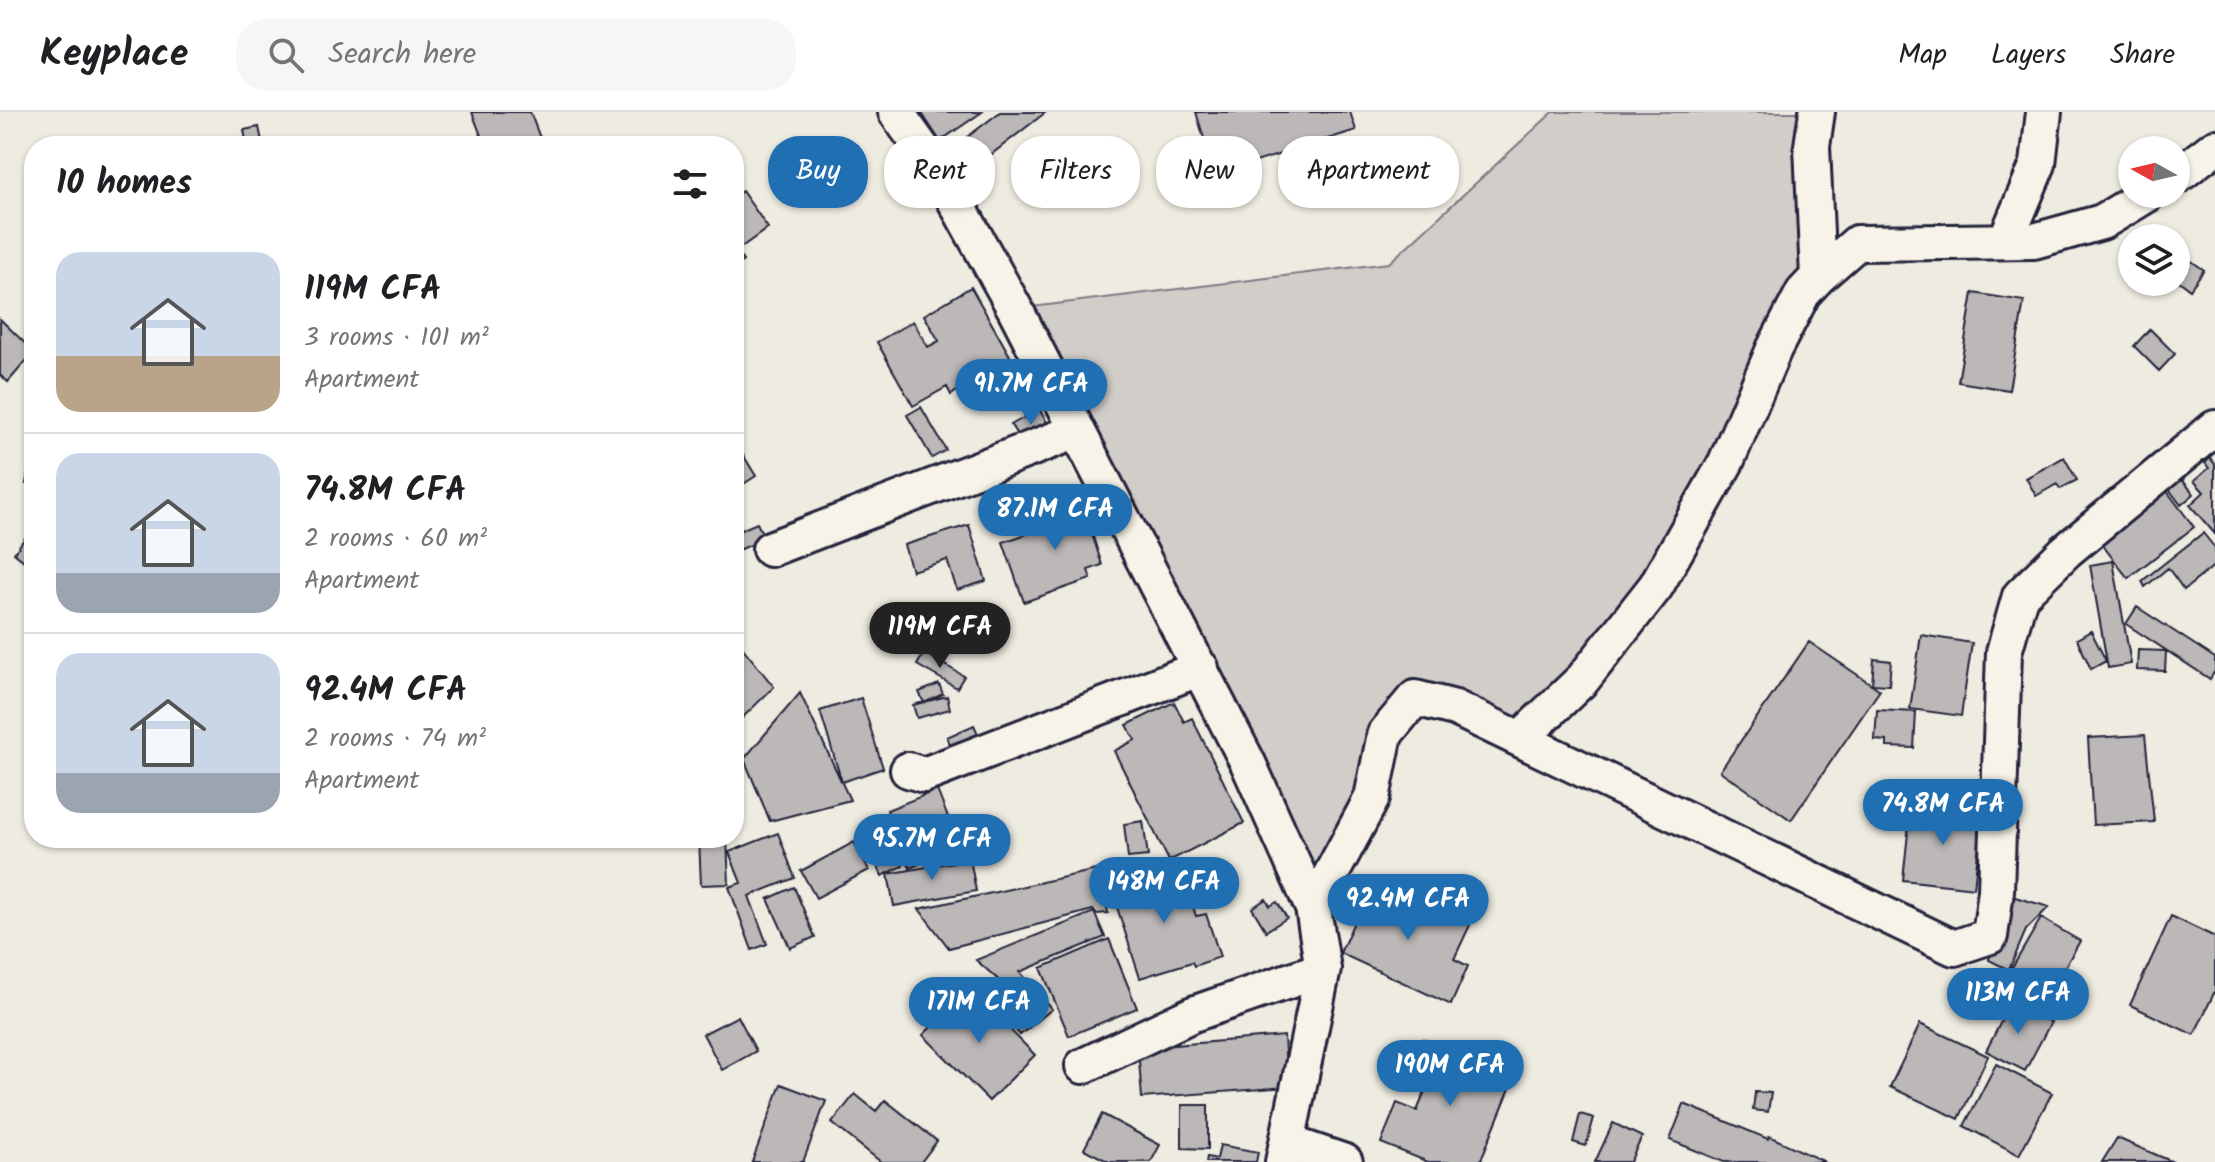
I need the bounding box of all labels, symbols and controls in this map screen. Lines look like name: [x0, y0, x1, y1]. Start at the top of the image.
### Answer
search box: [236, 19, 796, 91]
text: Keyplace: [40, 25, 188, 85]
text: Search here: [328, 31, 476, 79]
icon: search: [264, 33, 308, 77]
text: Map: [1898, 33, 1947, 78]
text: Layers: [1991, 33, 2066, 78]
text: Share: [2110, 33, 2175, 78]
chip: Buy: [768, 136, 868, 208]
chip: Rent: [884, 136, 995, 208]
chip: Filters: [1011, 136, 1140, 208]
chip: New: [1156, 136, 1262, 208]
chip: Apartment: [1278, 136, 1459, 208]
north arrow: [2118, 136, 2190, 208]
map controls: [2118, 136, 2190, 296]
text: 10 homes: [56, 157, 192, 211]
icon: filters: [668, 162, 712, 206]
button: layers: [2118, 224, 2190, 296]
text: 119M CFA: [304, 263, 441, 317]
icon: home: [120, 284, 216, 380]
text: 3 rooms · 101 m²: [304, 317, 489, 359]
text: Apartment: [304, 359, 419, 401]
pin: 91.7M CFA: [939, 359, 1123, 427]
text: 91.7M CFA: [973, 364, 1089, 406]
text: 74.8M CFA: [304, 464, 466, 518]
pin: 87.1M CFA: [963, 484, 1147, 552]
icon: home: [120, 485, 216, 581]
text: 87.1M CFA: [996, 489, 1114, 531]
text: 2 rooms · 60 m²: [304, 518, 487, 560]
text: Apartment: [304, 560, 419, 602]
pin: 119M CFA: [857, 602, 1023, 670]
text: 119M CFA: [887, 607, 993, 649]
text: 92.4M CFA: [304, 664, 467, 718]
icon: home: [120, 685, 216, 781]
text: 2 rooms · 74 m²: [304, 718, 486, 760]
text: Apartment: [304, 760, 419, 802]
pin: 74.8M CFA: [1851, 779, 2035, 847]
text: 74.8M CFA: [1881, 784, 2005, 826]
pin: 95.7M CFA: [840, 814, 1024, 882]
text: 95.7M CFA: [872, 819, 992, 861]
pin: 148M CFA: [1081, 857, 1247, 925]
text: 148M CFA: [1107, 862, 1221, 904]
pin: 92.4M CFA: [1316, 874, 1500, 942]
text: 92.4M CFA: [1346, 879, 1470, 921]
pin: 113M CFA: [1935, 968, 2101, 1036]
text: 113M CFA: [1965, 973, 2071, 1015]
pin: 171M CFA: [896, 977, 1062, 1045]
text: 171M CFA: [927, 982, 1031, 1024]
pin: 190M CFA: [1367, 1040, 1533, 1108]
text: 190M CFA: [1395, 1045, 1505, 1087]

